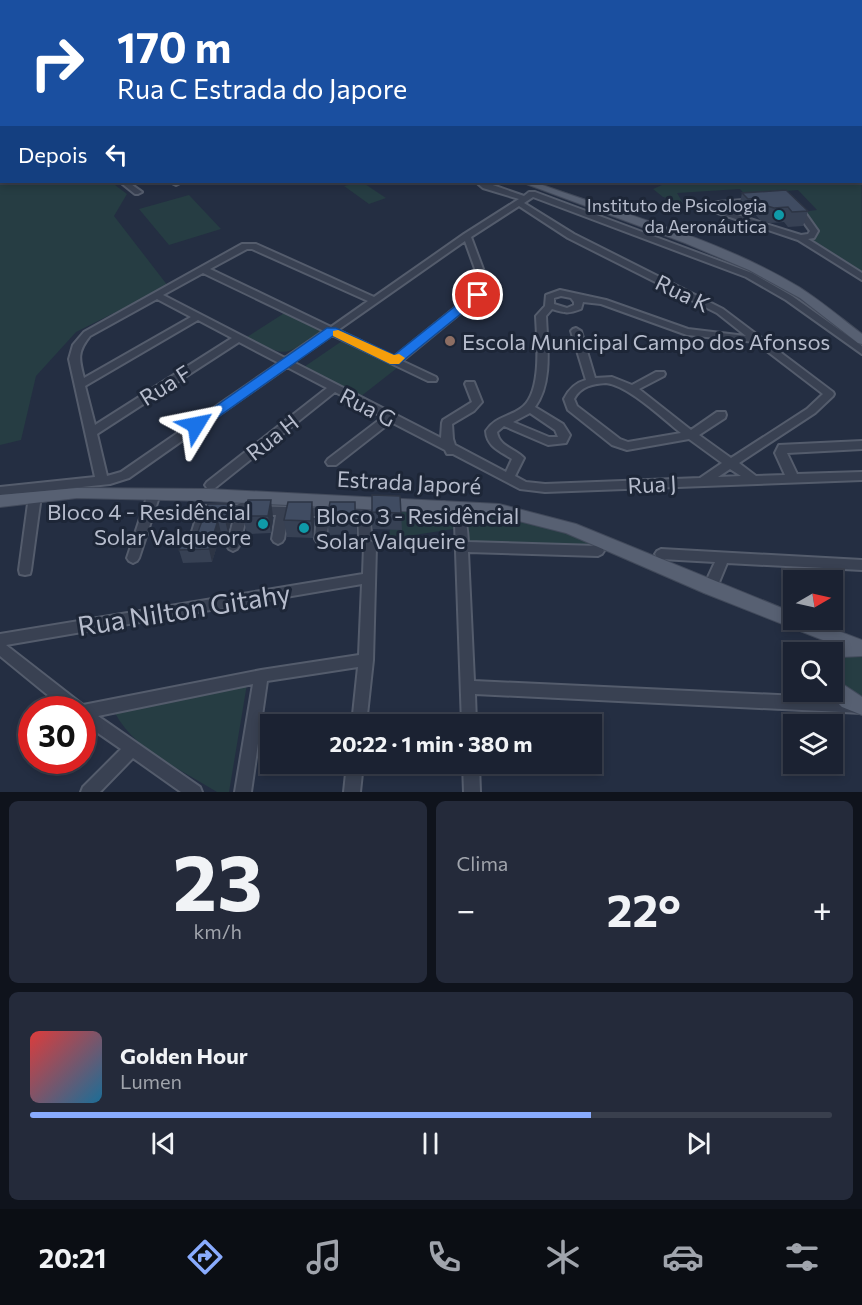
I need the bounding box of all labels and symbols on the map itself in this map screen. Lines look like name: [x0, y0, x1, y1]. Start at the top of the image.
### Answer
place label: Instituto de Psicologia da Aeronáutica: [587, 194, 767, 237]
marker: Instituto de Psicologia da Aeronáutica: [772, 208, 786, 222]
street label: Rua K: [651, 268, 715, 318]
pin: [452, 269, 503, 320]
place label: Escola Municipal Campo dos Afonsos: [462, 328, 830, 355]
marker: Escola Municipal Campo dos Afonsos: [443, 334, 457, 348]
street label: Rua F: [134, 359, 196, 411]
street label: Rua G: [336, 382, 400, 432]
position arrow: [164, 393, 228, 457]
street label: Rua H: [240, 408, 304, 466]
street label: Estrada Japoré: [336, 465, 482, 499]
street label: Rua J: [627, 469, 677, 499]
place label: Bloco 4 - Residêncial Solar Valqueore: [47, 498, 251, 550]
place label: Bloco 3 - Residêncial Solar Valqueire: [316, 502, 519, 554]
marker: Bloco 4 - Residêncial Solar Valqueore: [256, 517, 270, 531]
marker: Bloco 3 - Residêncial Solar Valqueire: [297, 521, 311, 535]
north arrow: [783, 570, 843, 630]
street label: Rua Nilton Gitahy: [75, 576, 293, 642]
speed limit sign: 30: [18, 696, 96, 774]

